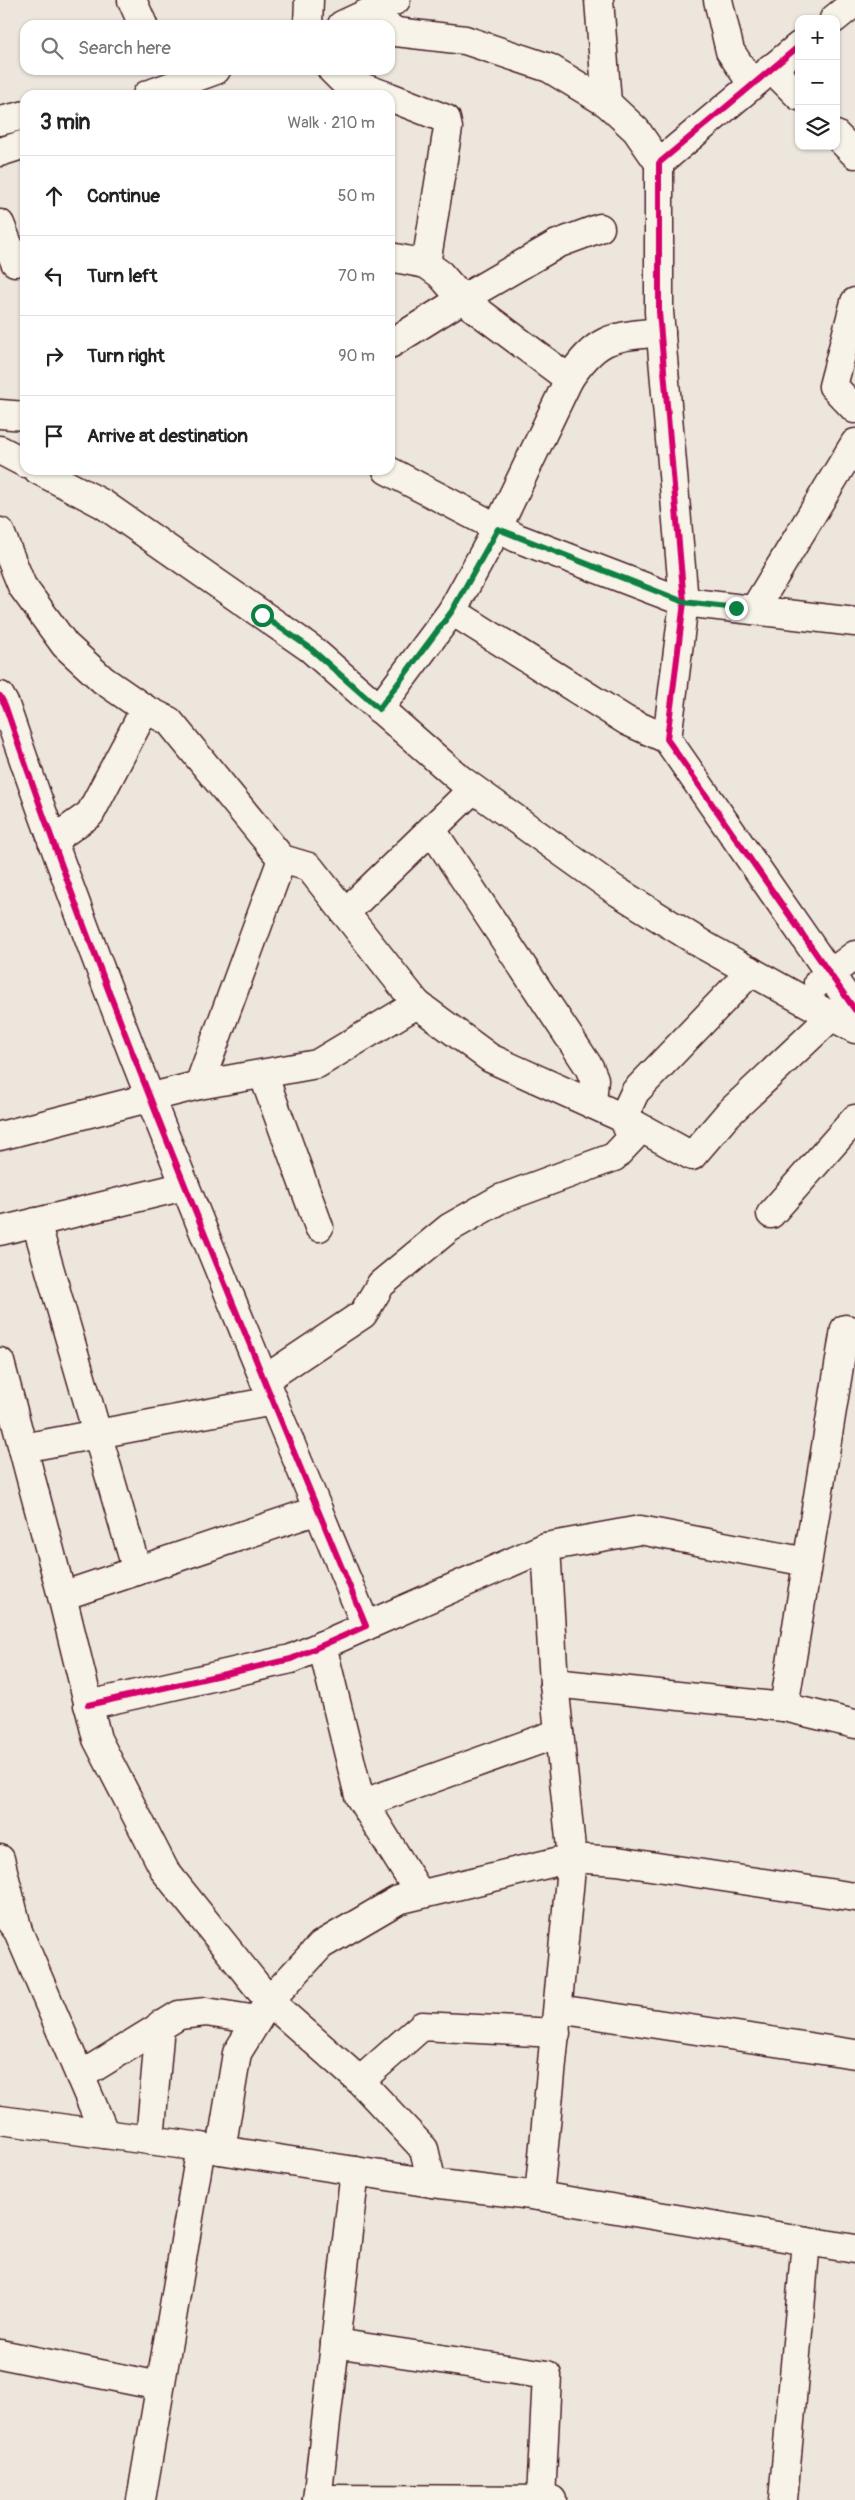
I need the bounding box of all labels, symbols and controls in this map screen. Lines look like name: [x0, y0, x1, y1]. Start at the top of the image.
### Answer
map controls: [795, 15, 840, 150]
button: +: [795, 15, 840, 60]
search box: [20, 20, 395, 75]
icon: search: [38, 34, 66, 62]
text: Search here: [78, 36, 171, 60]
button: −: [795, 60, 840, 105]
button: layers: [795, 105, 840, 150]
text: 3 min: [40, 109, 90, 136]
text: Walk · 210 m: [287, 113, 375, 133]
icon: ahead: [40, 182, 68, 210]
text: Continue: [87, 184, 160, 208]
text: 50 m: [338, 186, 375, 206]
icon: left: [40, 262, 68, 290]
text: Turn left: [87, 264, 157, 288]
text: 70 m: [338, 266, 375, 286]
icon: right: [40, 342, 68, 370]
text: Turn right: [87, 344, 165, 368]
text: 90 m: [338, 346, 375, 366]
icon: arrive: [40, 422, 68, 450]
text: Arrive at destination: [87, 424, 248, 448]
route end: [725, 597, 748, 620]
route start: [251, 604, 274, 627]

